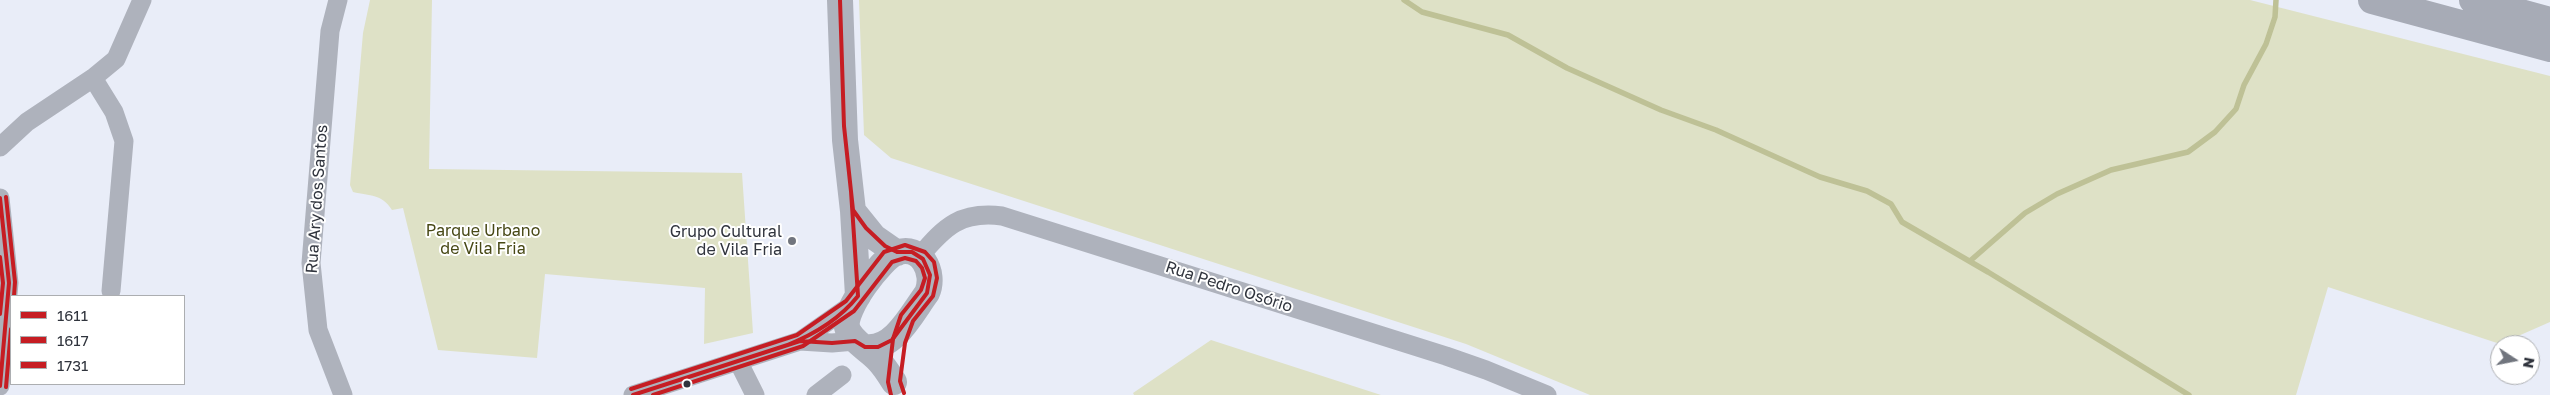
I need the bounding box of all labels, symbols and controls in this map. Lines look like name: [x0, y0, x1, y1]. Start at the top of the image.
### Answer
street label: Rua Ary dos Santos: [302, 124, 332, 274]
park label: Parque Urbano de Vila Fria: [426, 221, 540, 259]
place label: Grupo Cultural de Vila Fria: [670, 222, 782, 260]
marker: Grupo Cultural de Vila Fria: [786, 235, 798, 247]
street label: Rua Pedro Osório: [1163, 257, 1295, 317]
legend: [10, 295, 185, 385]
text: 1611: [57, 306, 88, 324]
text: 1617: [57, 331, 89, 349]
north arrow: [2490, 335, 2540, 385]
text: 1731: [57, 356, 88, 374]
text: N: [2520, 356, 2539, 370]
unlabelled marker: [682, 379, 692, 389]

